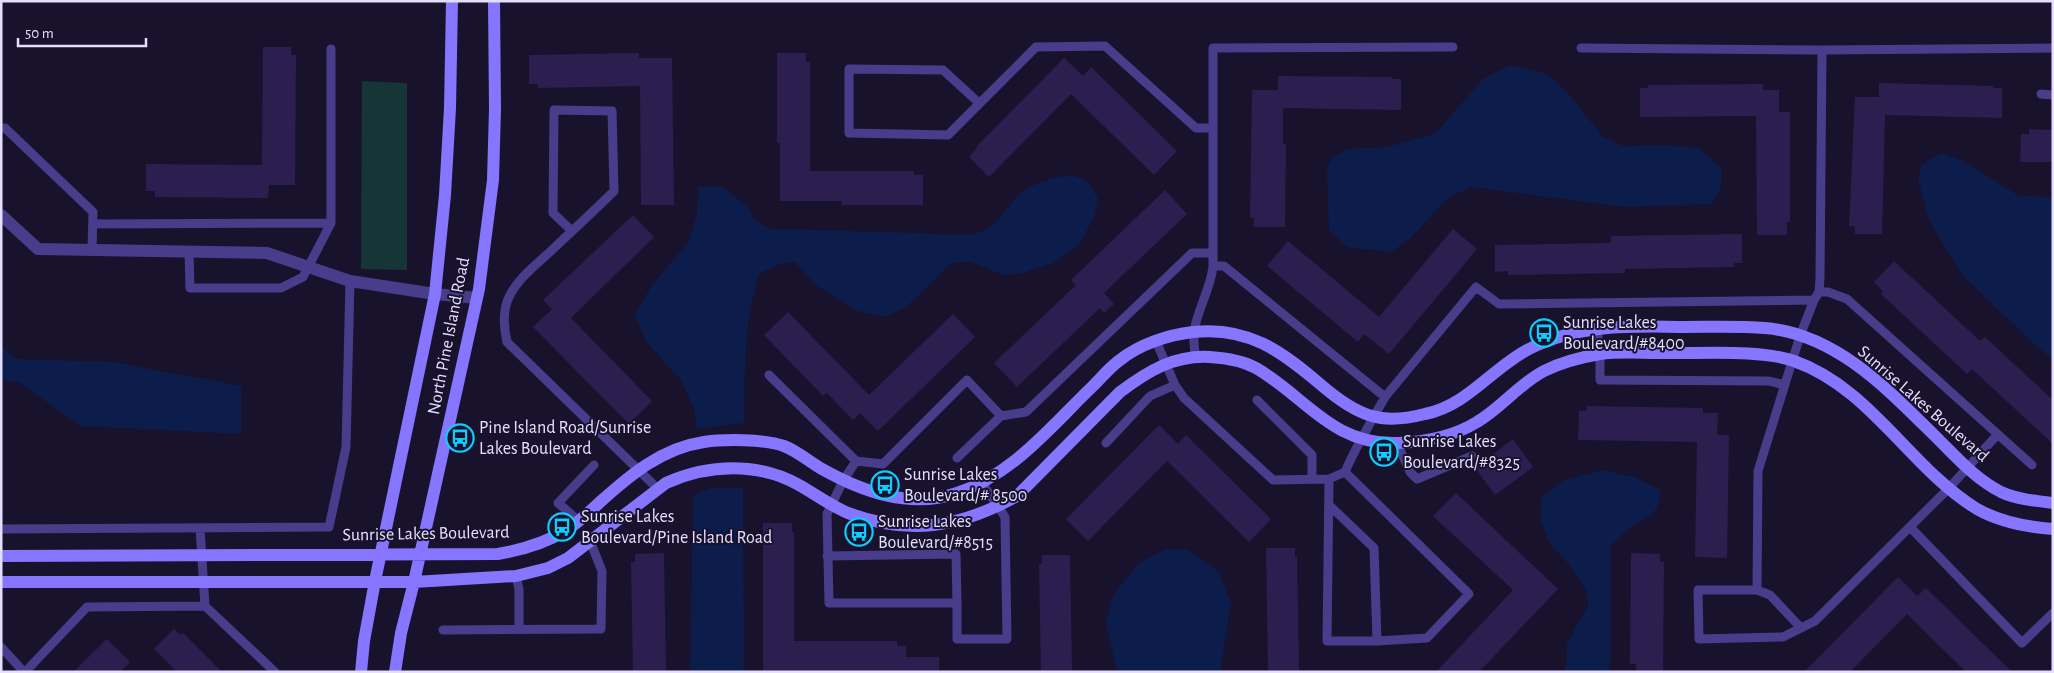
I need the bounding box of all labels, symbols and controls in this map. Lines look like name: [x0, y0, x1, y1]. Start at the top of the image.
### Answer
scale bar: [18, 15, 145, 47]
text: 50 m: [25, 26, 54, 41]
street label: North Pine Island Road: [425, 256, 473, 416]
place label: Sunrise Lakes Boulevard/#8400: [1563, 314, 1684, 353]
bus stop icon: Sunrise Lakes Boulevard/#8400: [1529, 318, 1559, 348]
street label: Sunrise Lakes Boulevard: [1854, 342, 1992, 466]
place label: Pine Island Road/Sunrise Lakes Boulevard: [479, 419, 651, 458]
bus stop icon: Pine Island Road/Sunrise Lakes Boulevard: [445, 423, 475, 453]
place label: Sunrise Lakes Boulevard/#8325: [1403, 433, 1520, 472]
bus stop icon: Sunrise Lakes Boulevard/#8325: [1369, 437, 1399, 467]
place label: Sunrise Lakes Boulevard/# 8500: [904, 466, 1027, 505]
bus stop icon: Sunrise Lakes Boulevard/# 8500: [870, 470, 900, 500]
place label: Sunrise Lakes Boulevard/Pine Island Road: [581, 508, 772, 547]
bus stop icon: Sunrise Lakes Boulevard/Pine Island Road: [547, 512, 577, 542]
place label: Sunrise Lakes Boulevard/#8515: [878, 513, 993, 552]
bus stop icon: Sunrise Lakes Boulevard/#8515: [844, 517, 874, 547]
street label: Sunrise Lakes Boulevard: [342, 524, 510, 544]

